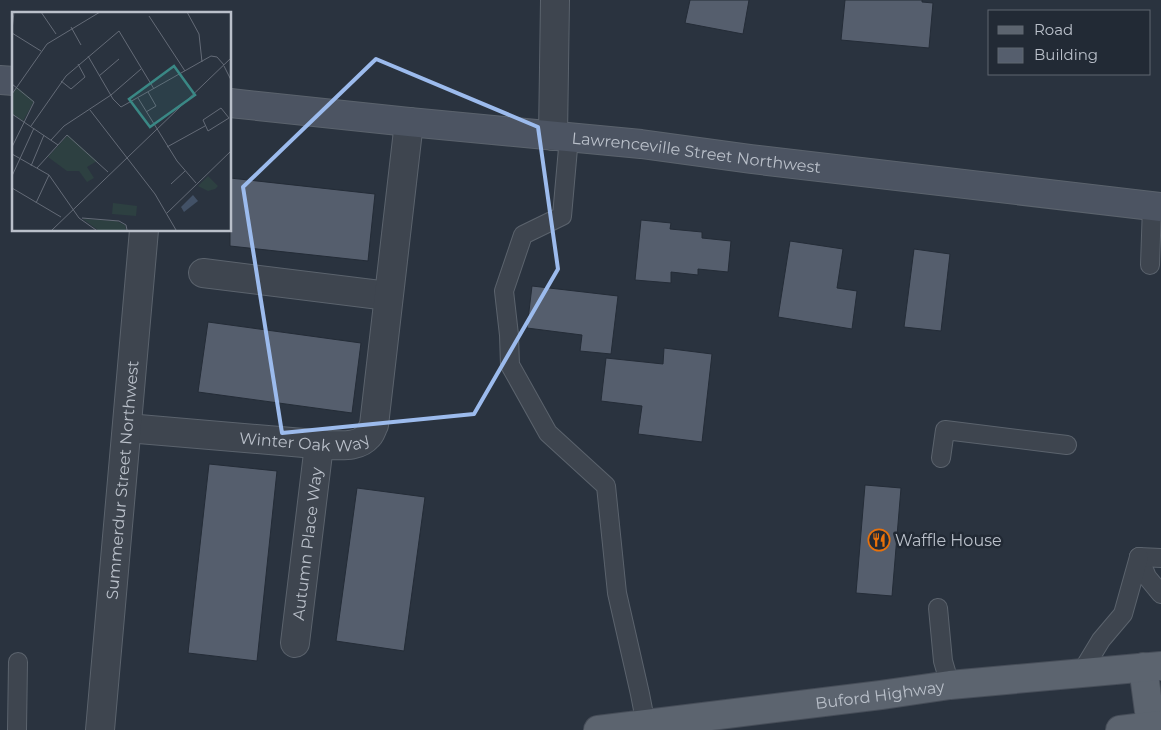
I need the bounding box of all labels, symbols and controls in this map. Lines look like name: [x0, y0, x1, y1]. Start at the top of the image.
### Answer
legend: [988, 10, 1151, 75]
inset map: [12, 12, 231, 231]
text: Road: [1034, 20, 1073, 39]
text: Building: [1034, 45, 1098, 64]
street label: Lawrenceville Street Northwest: [571, 128, 822, 177]
street label: Summerdur Street Northwest: [102, 359, 142, 600]
street label: Winter Oak Way: [239, 428, 374, 455]
street label: Autumn Place Way: [288, 466, 326, 621]
restaurant icon: Waffle House: [867, 528, 891, 552]
place label: Waffle House: [895, 531, 1002, 550]
street label: Buford Highway: [814, 676, 946, 713]

